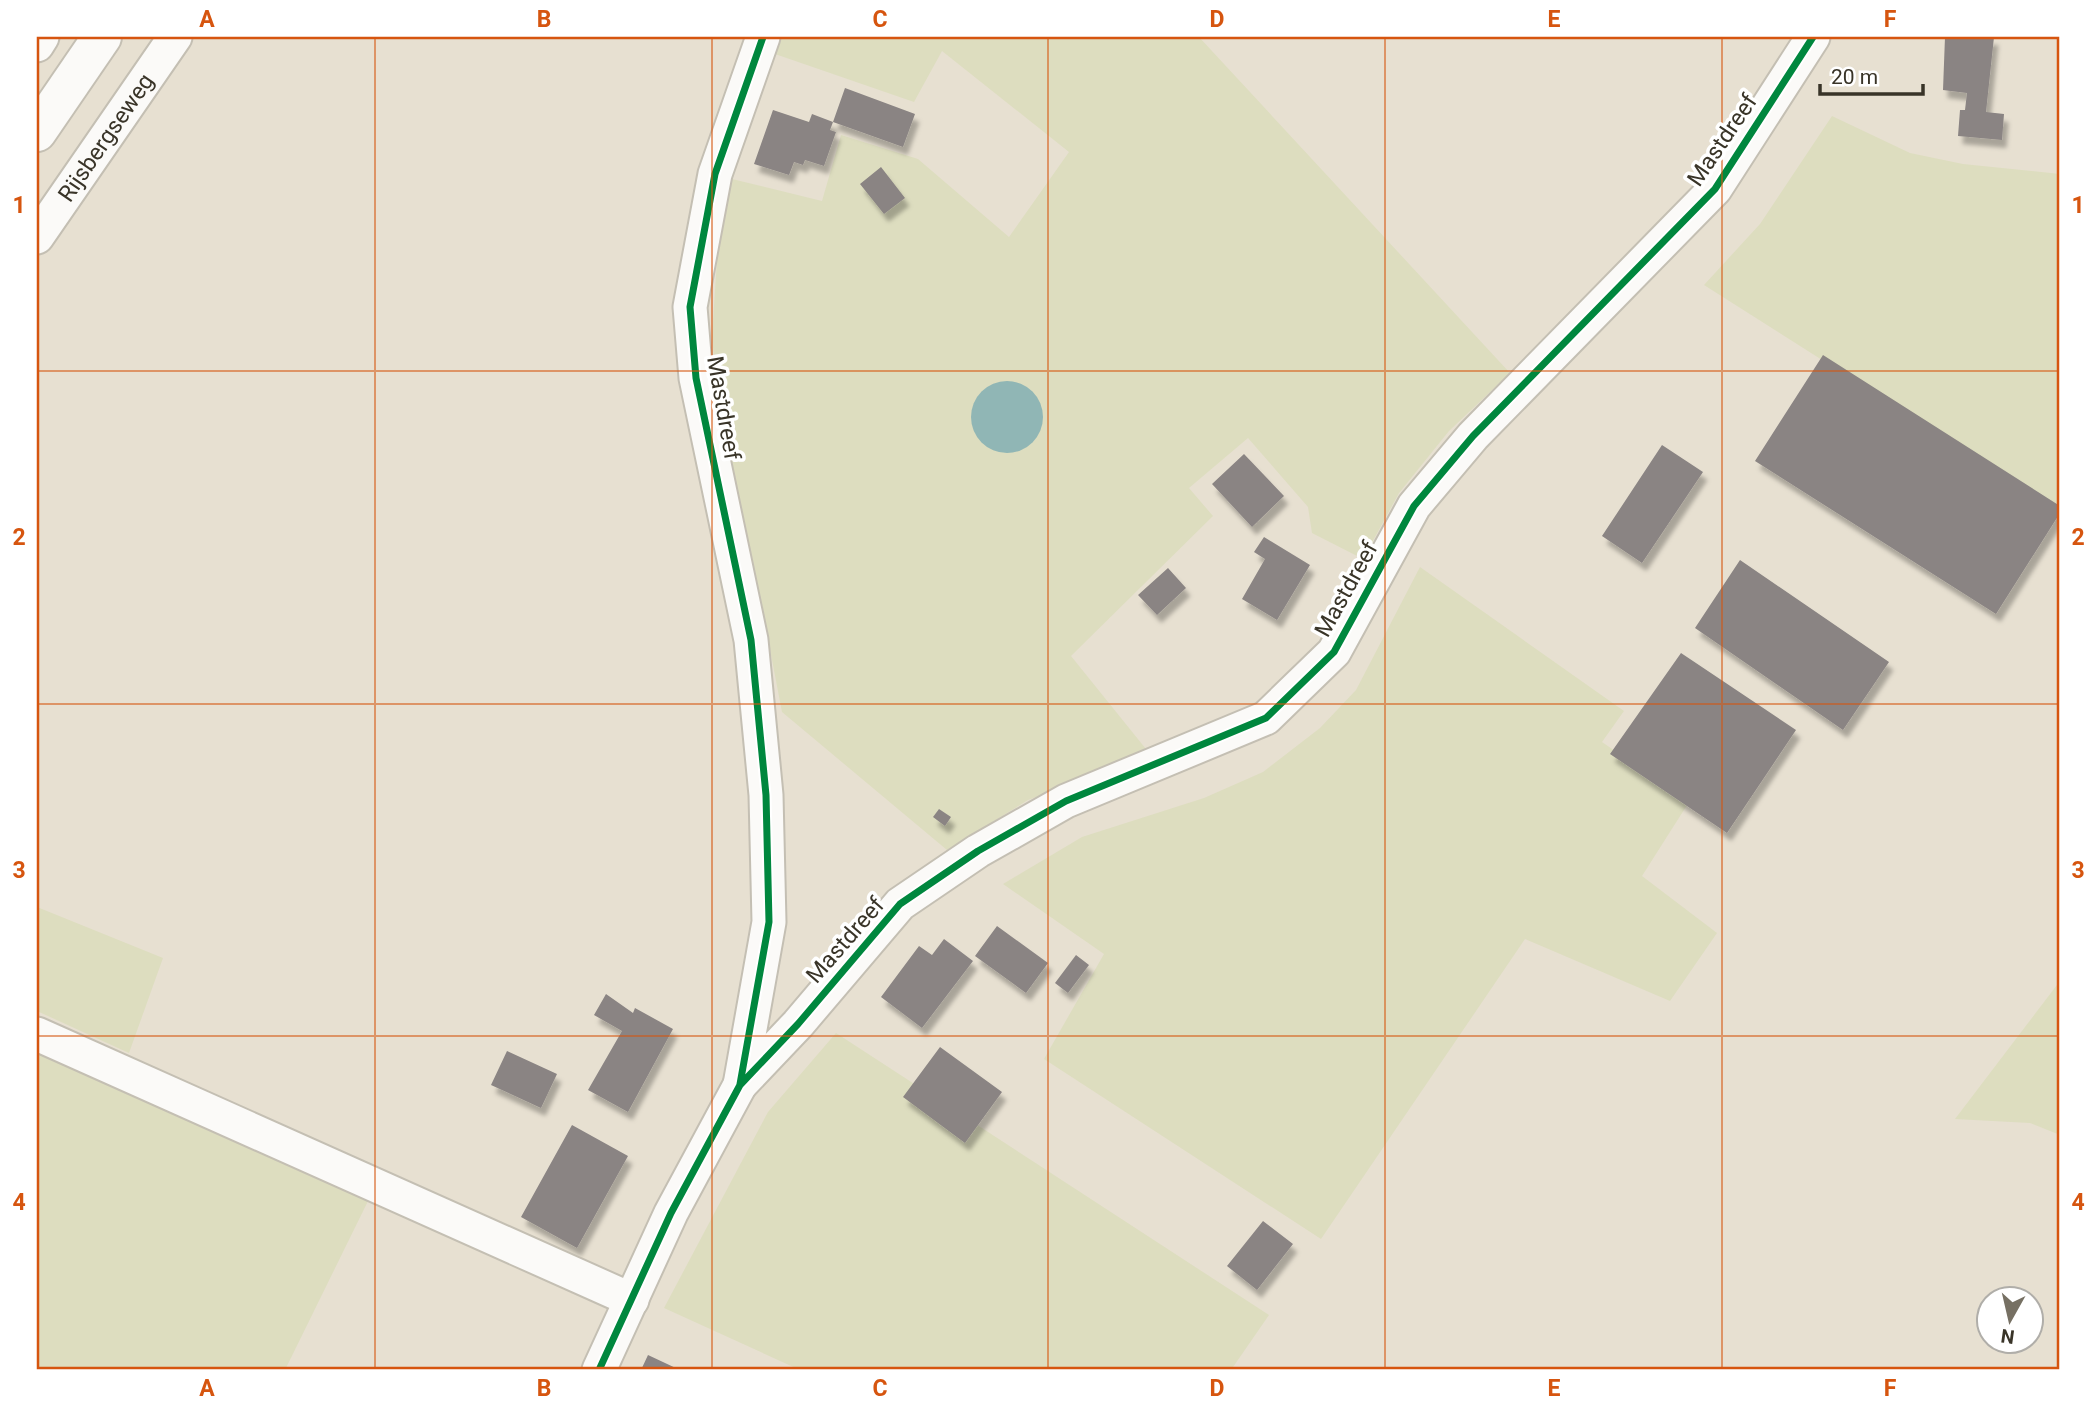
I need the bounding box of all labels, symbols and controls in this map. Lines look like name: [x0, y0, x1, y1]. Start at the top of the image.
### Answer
text: A: [199, 6, 215, 33]
text: B: [537, 6, 551, 33]
text: C: [872, 6, 888, 33]
text: D: [1210, 6, 1224, 33]
text: E: [1548, 6, 1561, 33]
text: F: [1884, 6, 1897, 33]
scale bar: [1820, 52, 1924, 96]
text: 20 m: [1831, 65, 1878, 89]
street label: Rijsbergseweg: [53, 69, 160, 207]
street label: Mastdreef: [1682, 88, 1764, 191]
text: 1: [12, 192, 26, 219]
text: 1: [2071, 192, 2085, 219]
street label: Mastdreef: [701, 354, 746, 463]
text: 2: [12, 524, 26, 551]
text: 2: [2071, 524, 2085, 551]
street label: Mastdreef: [1309, 536, 1384, 642]
text: 3: [12, 857, 26, 884]
text: 3: [2071, 857, 2085, 884]
street label: Mastdreef: [801, 891, 891, 989]
text: 4: [12, 1189, 26, 1216]
text: 4: [2071, 1189, 2085, 1216]
north arrow: [1974, 1284, 2044, 1354]
text: N: [1999, 1324, 2016, 1349]
text: A: [199, 1375, 215, 1402]
text: B: [537, 1375, 551, 1402]
text: C: [872, 1375, 888, 1402]
text: D: [1210, 1375, 1224, 1402]
text: E: [1548, 1375, 1561, 1402]
text: F: [1884, 1375, 1897, 1402]

